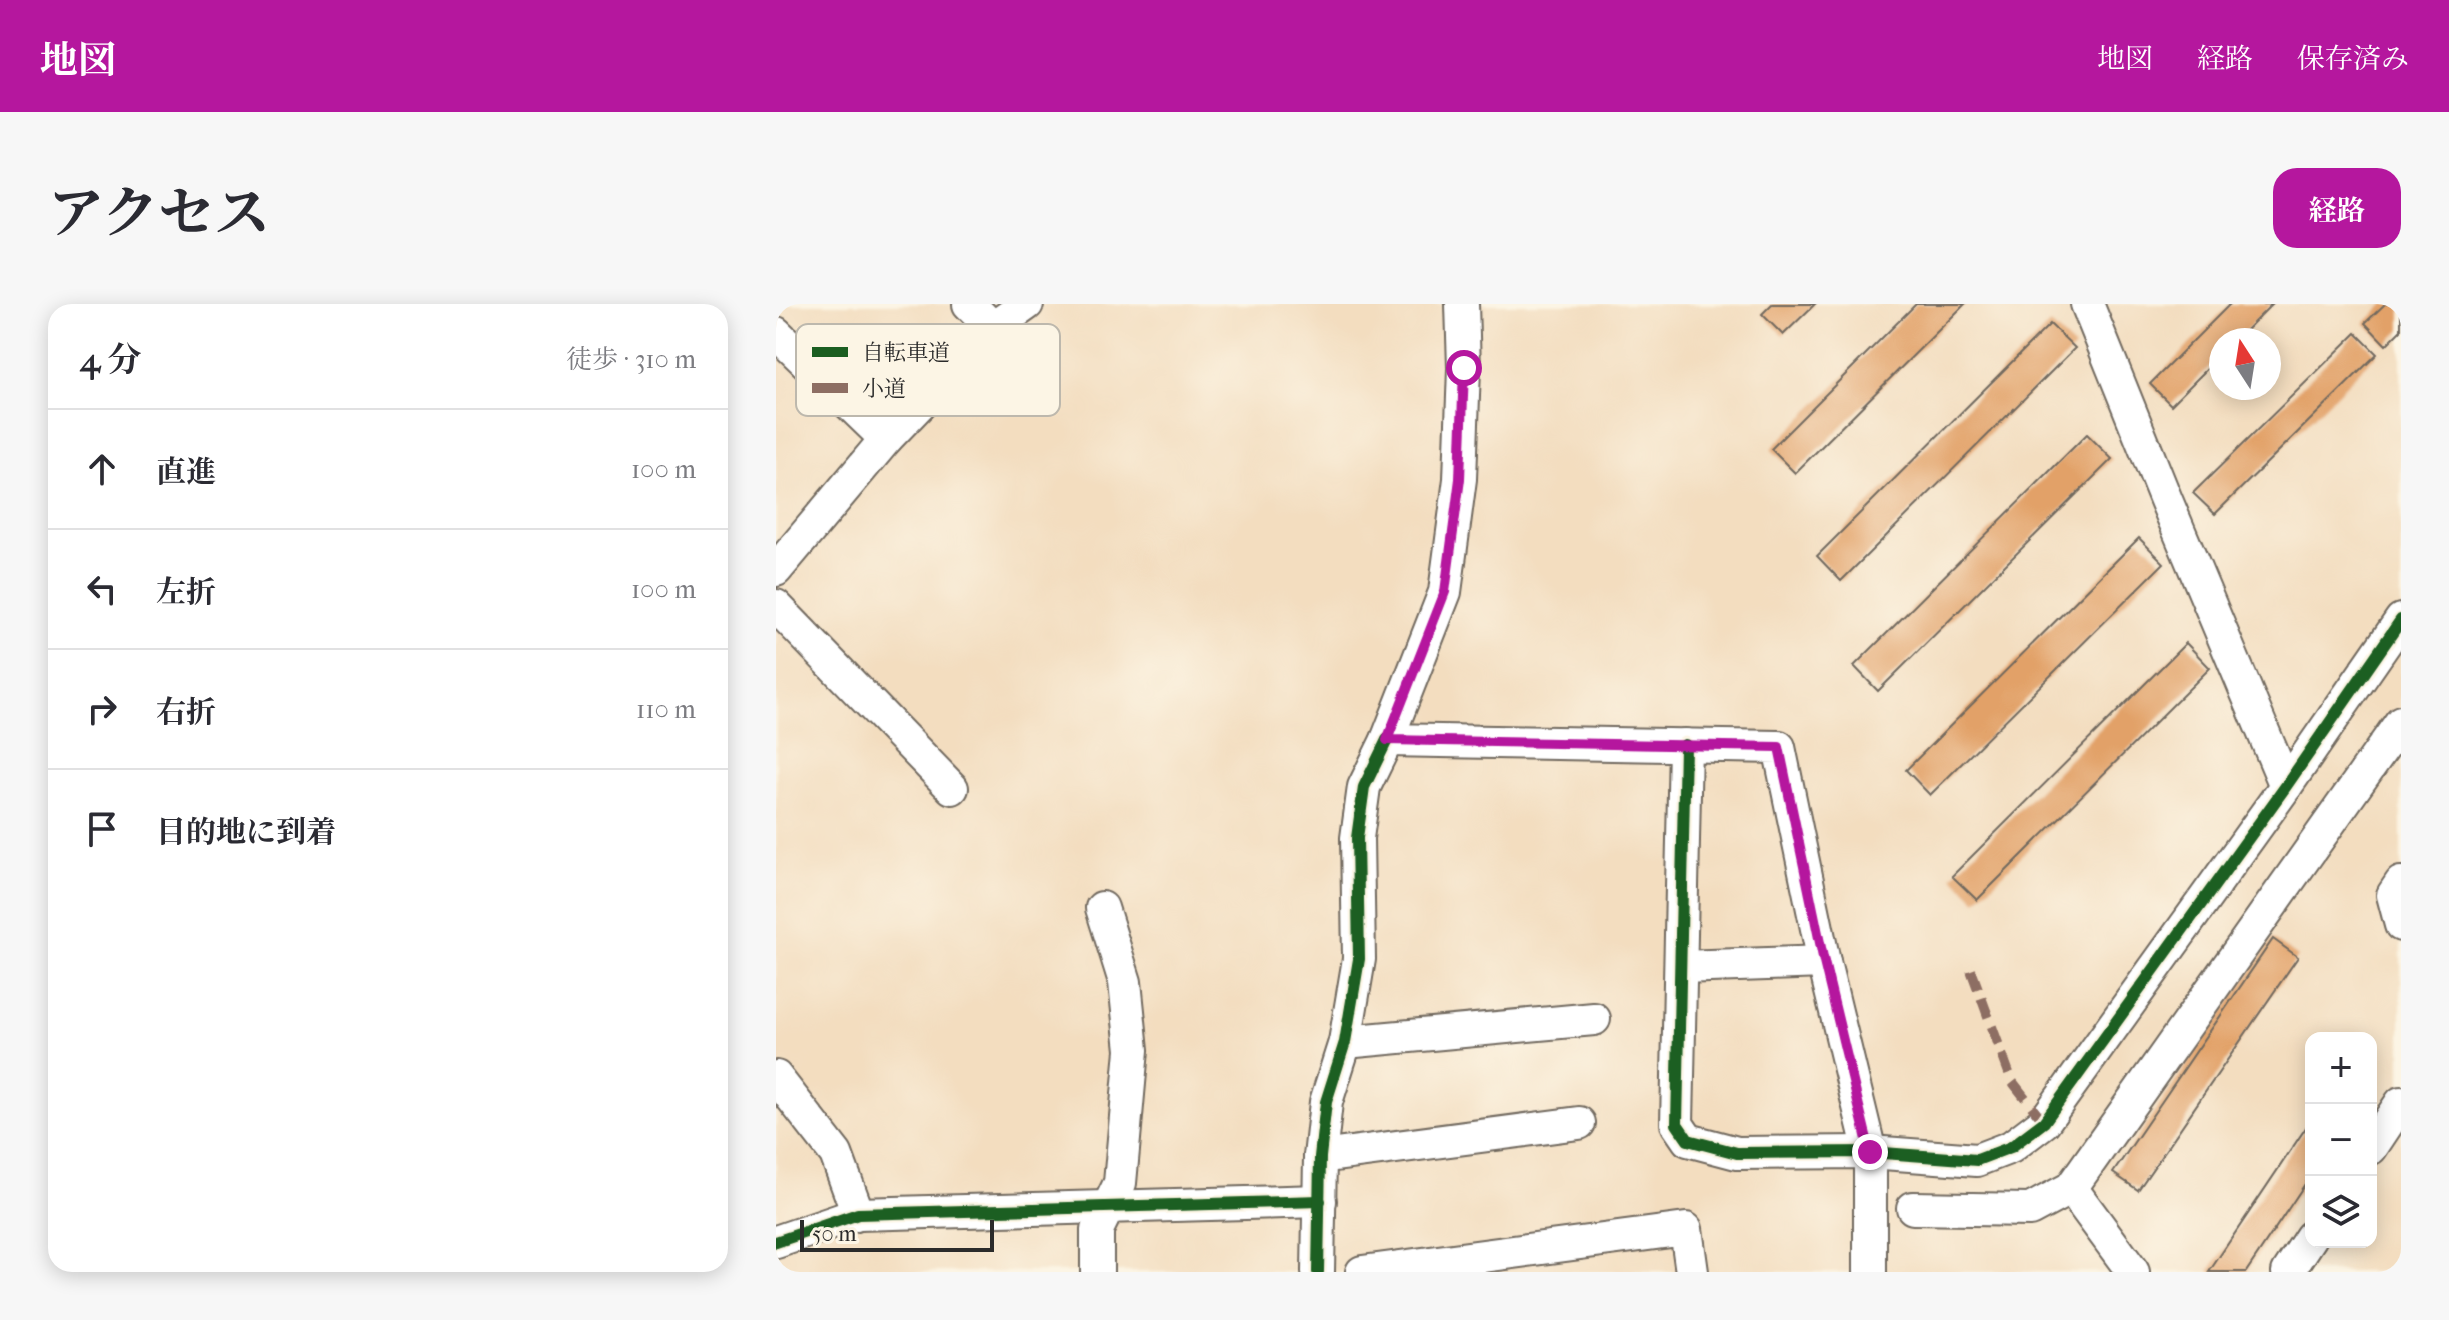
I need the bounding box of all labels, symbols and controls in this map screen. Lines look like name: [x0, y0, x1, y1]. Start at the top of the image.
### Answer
text: 地図: [40, 38, 116, 83]
text: 地図: [2097, 42, 2153, 75]
text: 経路: [2197, 42, 2253, 75]
text: 保存済み: [2297, 42, 2409, 75]
button: 経路: [2273, 168, 2401, 248]
text: アクセス: [48, 181, 270, 246]
legend: [796, 324, 1060, 416]
north arrow: [2209, 328, 2281, 400]
text: 4 分: [80, 340, 141, 380]
text: 自転車道: [862, 340, 950, 366]
text: 徒歩 · 310 m: [566, 344, 696, 375]
route start: [1446, 350, 1482, 386]
text: 小道: [862, 376, 906, 402]
icon: ahead: [80, 447, 124, 491]
text: 100 m: [631, 454, 696, 485]
text: 直進: [156, 455, 216, 490]
icon: left: [80, 567, 124, 611]
text: 100 m: [631, 574, 696, 605]
text: 左折: [156, 575, 216, 610]
icon: right: [80, 687, 124, 731]
text: 110 m: [636, 694, 696, 725]
text: 右折: [156, 695, 216, 730]
icon: arrive: [80, 807, 124, 851]
text: 目的地に到着: [156, 815, 336, 850]
map controls: [2305, 1032, 2377, 1248]
button: +: [2305, 1032, 2377, 1104]
button: −: [2305, 1104, 2377, 1176]
route end: [1852, 1134, 1888, 1170]
button: layers: [2305, 1176, 2377, 1248]
scale bar: [800, 1216, 994, 1252]
text: 50 m: [812, 1221, 857, 1247]

